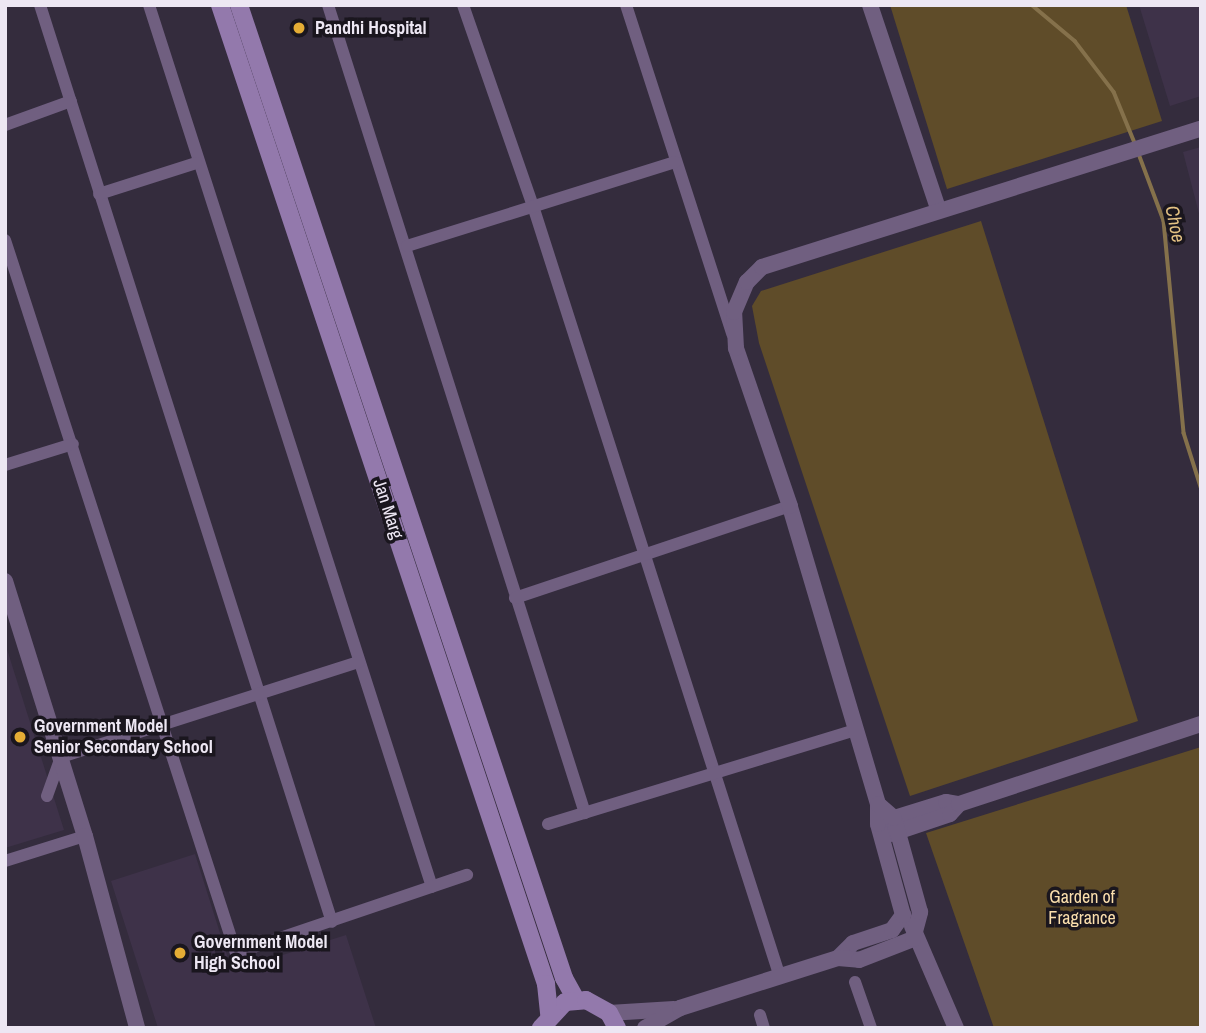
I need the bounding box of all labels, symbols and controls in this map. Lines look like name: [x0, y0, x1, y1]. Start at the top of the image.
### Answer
place label: Pandhi Hospital: [315, 17, 427, 39]
marker: Pandhi Hospital: [289, 18, 309, 38]
water label: Choe: [1160, 203, 1190, 245]
street label: Jan Marg: [368, 476, 408, 542]
place label: Government Model Senior Secondary School: [34, 716, 213, 758]
marker: Government Model Senior Secondary School: [12, 729, 28, 745]
park label: Garden of Fragrance: [1048, 887, 1116, 930]
place label: Government Model High School: [194, 932, 328, 974]
marker: Government Model High School: [172, 945, 188, 961]

